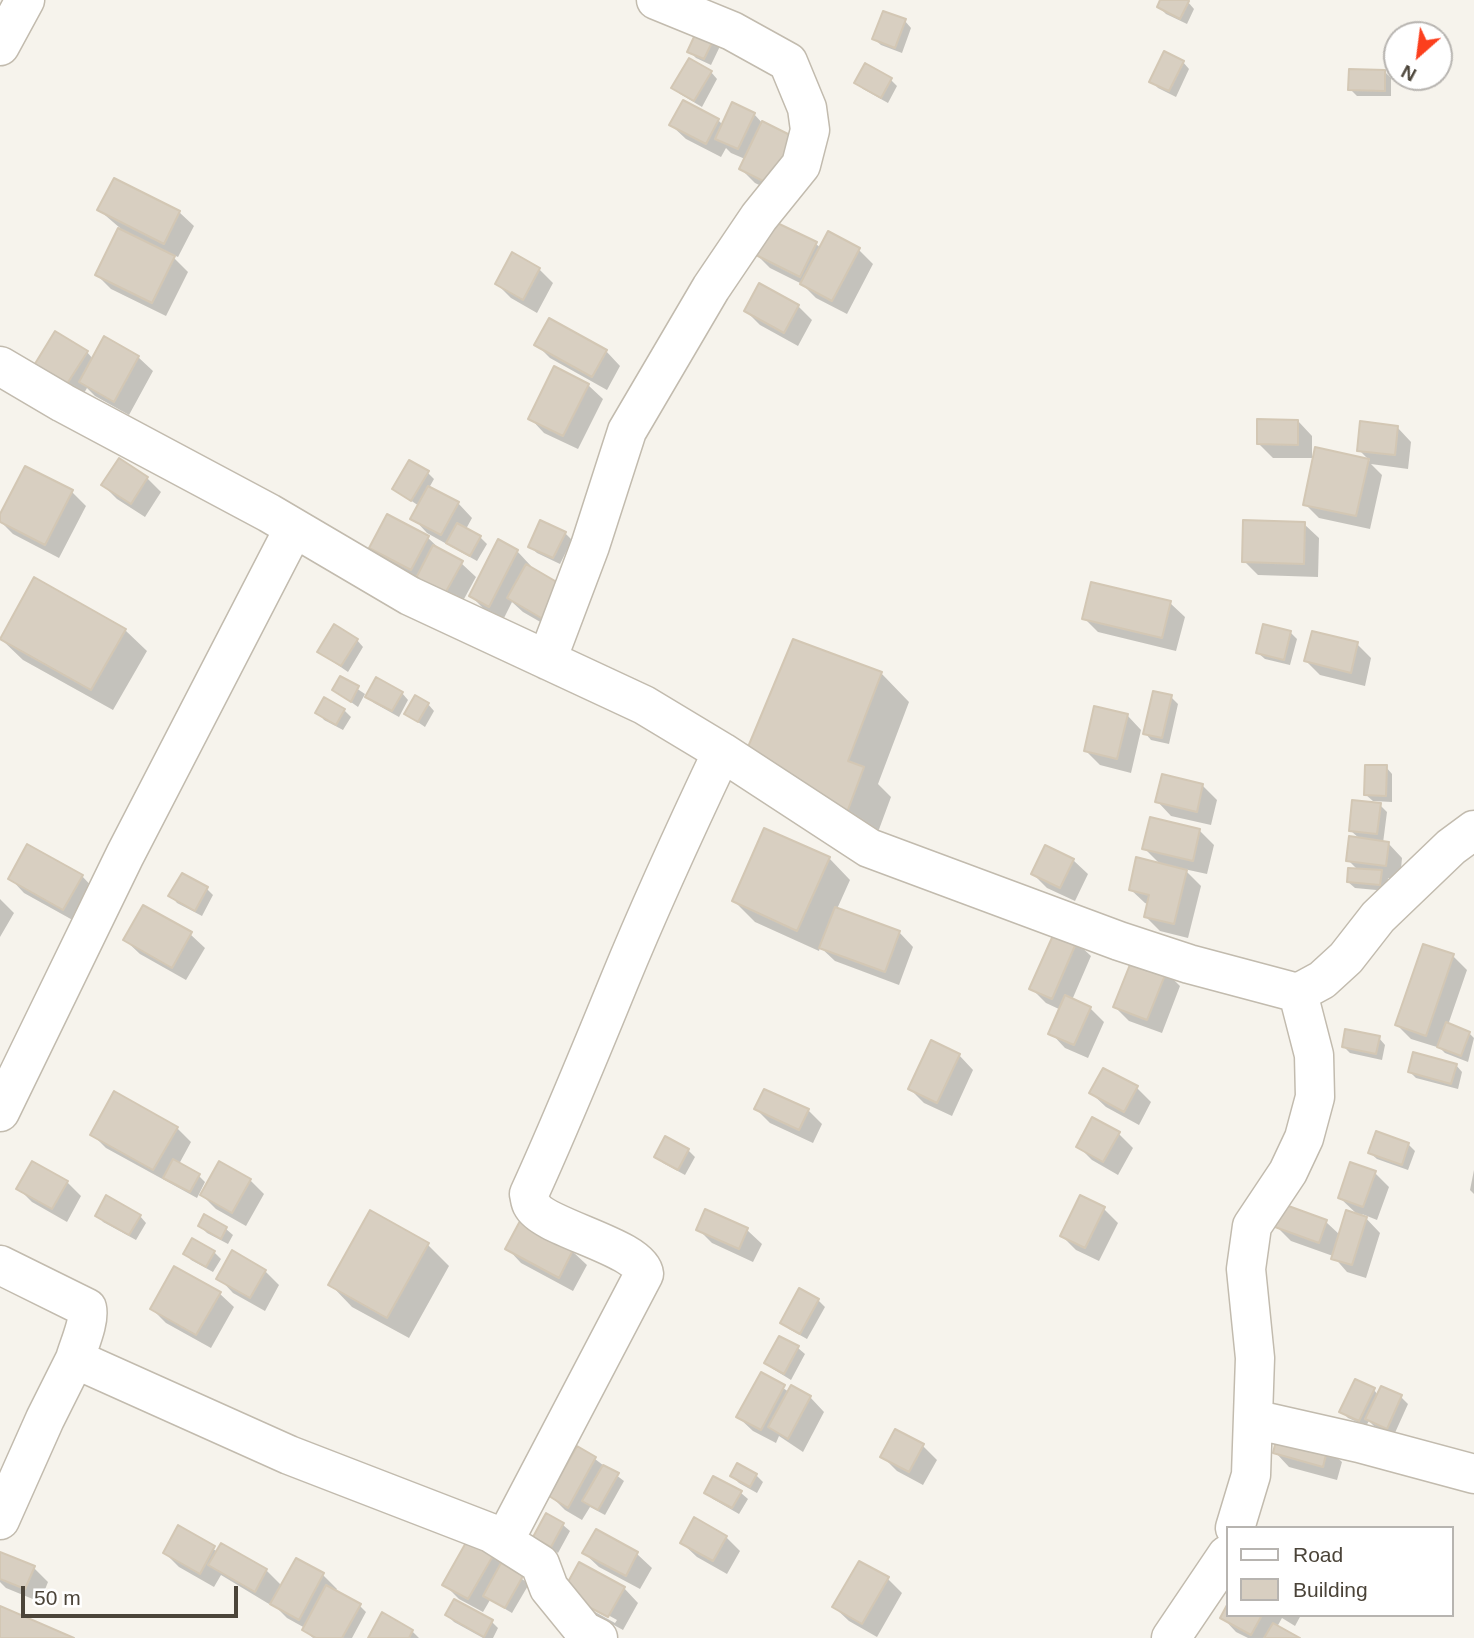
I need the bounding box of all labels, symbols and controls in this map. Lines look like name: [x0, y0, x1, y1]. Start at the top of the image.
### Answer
north arrow: [1383, 21, 1453, 91]
text: N: [1398, 61, 1420, 86]
legend: [1226, 1526, 1453, 1617]
text: Road: [1293, 1543, 1343, 1566]
scale bar: [24, 1572, 242, 1616]
text: Building: [1293, 1578, 1368, 1601]
text: 50 m: [34, 1586, 81, 1609]

